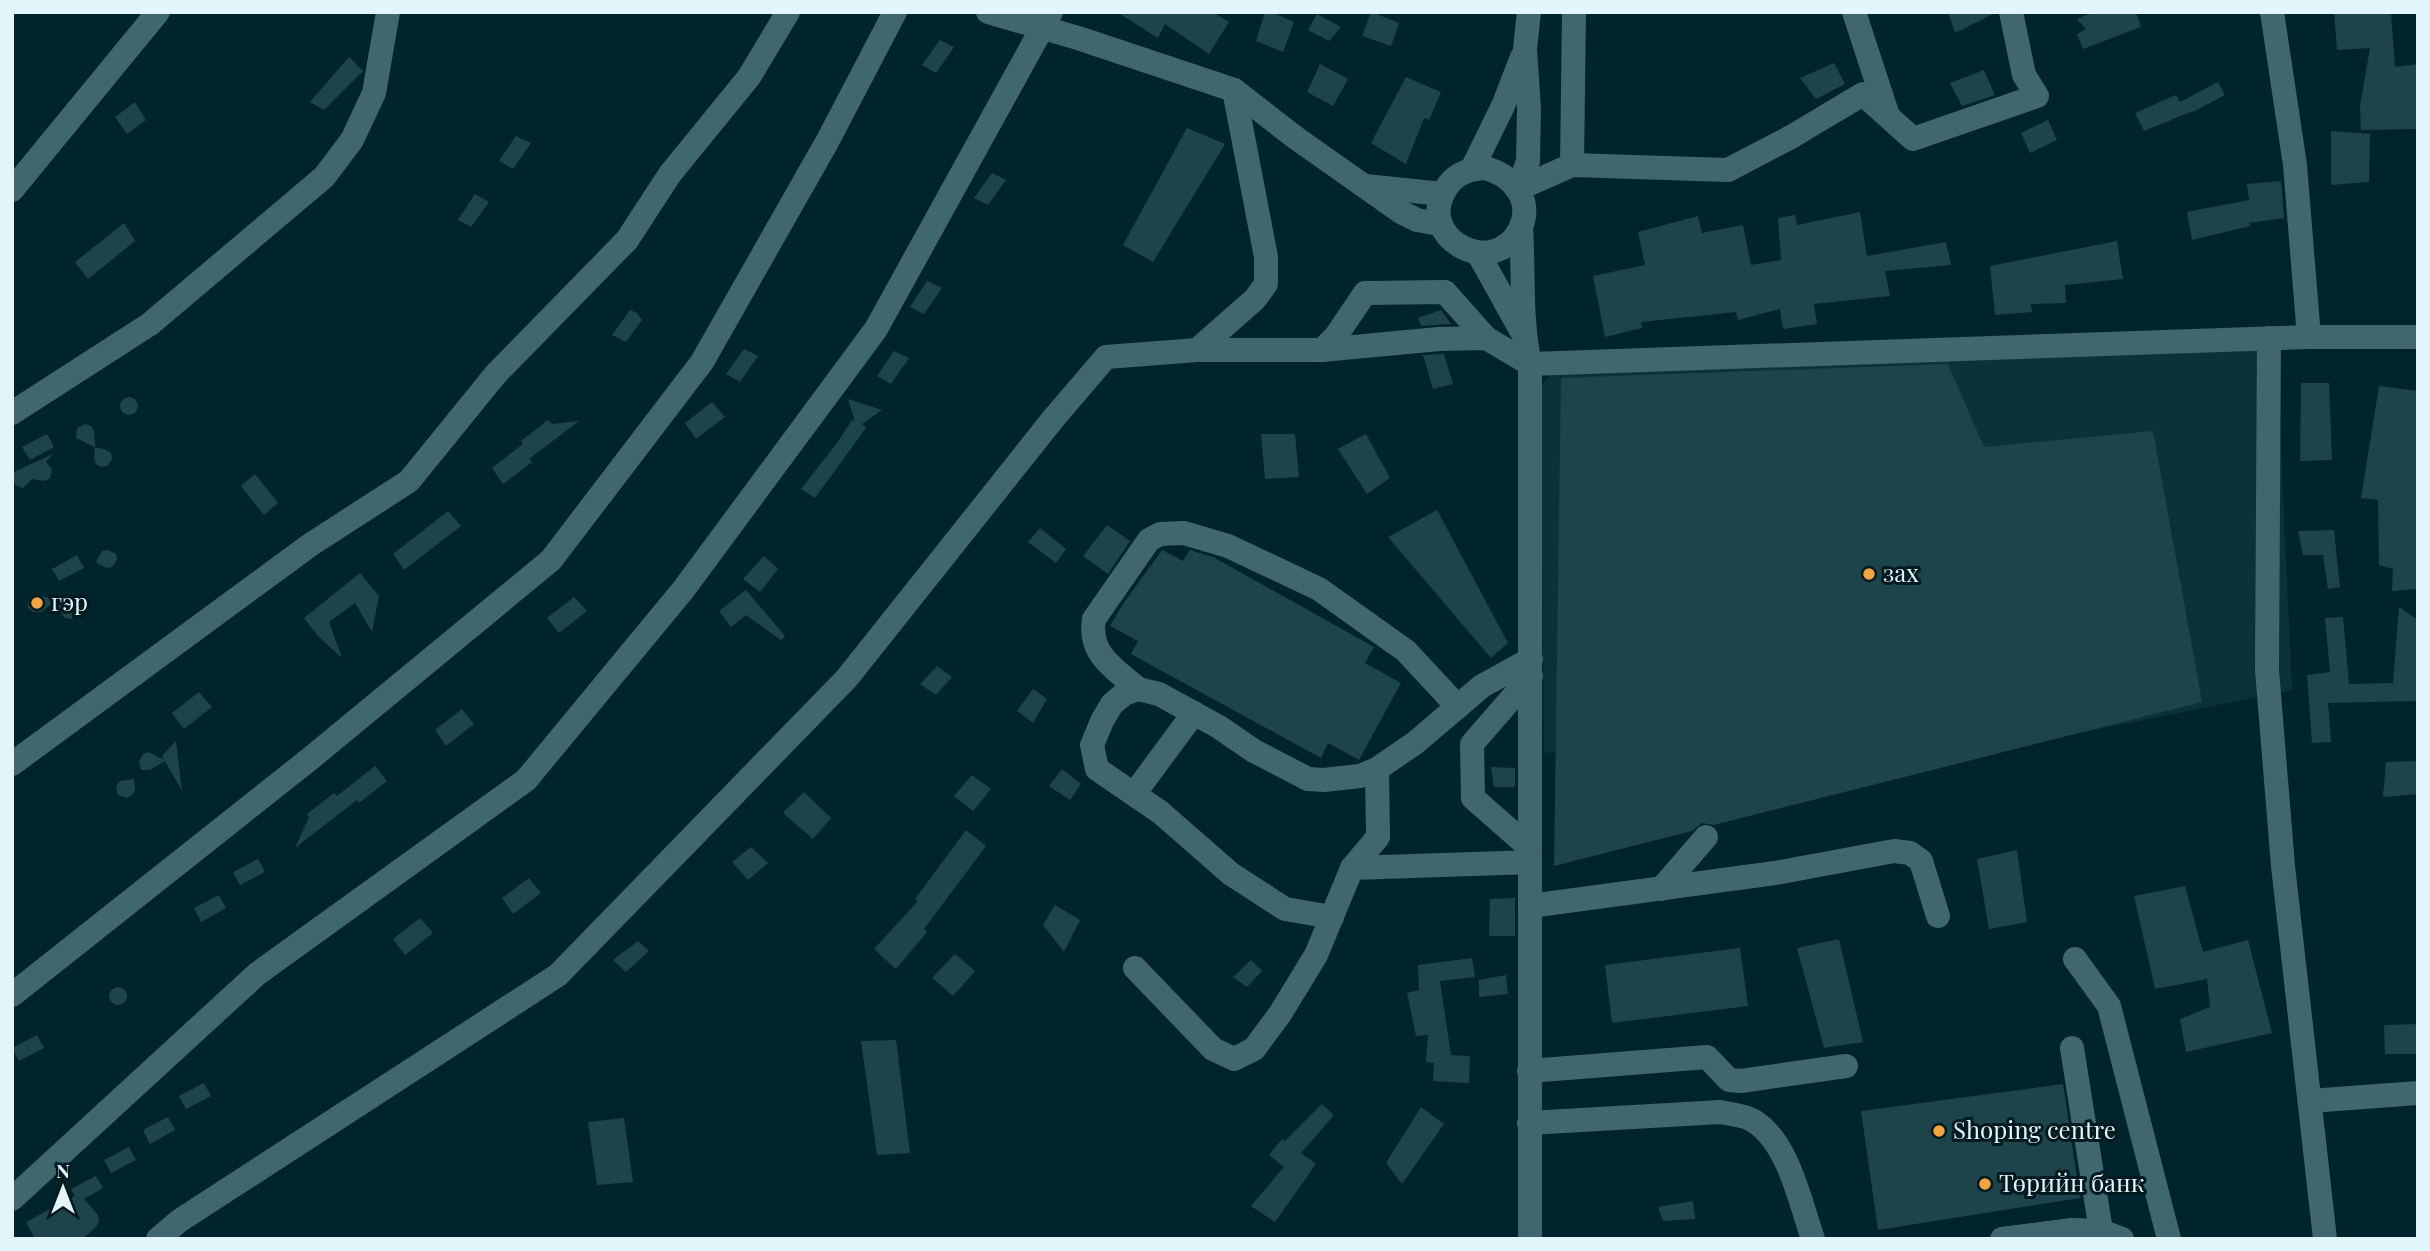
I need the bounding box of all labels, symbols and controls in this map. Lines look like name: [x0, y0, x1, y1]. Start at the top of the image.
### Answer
place label: зах: [1883, 556, 1919, 588]
marker: зах: [1861, 566, 1877, 582]
place label: гэр: [51, 585, 88, 617]
marker: гэр: [29, 595, 45, 611]
place label: Shoping centre: [1953, 1113, 2116, 1145]
marker: Shoping centre: [1931, 1123, 1947, 1139]
north arrow: [28, 1153, 98, 1223]
text: N: [56, 1157, 70, 1183]
place label: Төрийн банк: [1999, 1166, 2145, 1198]
marker: Төрийн банк: [1977, 1176, 1993, 1192]

